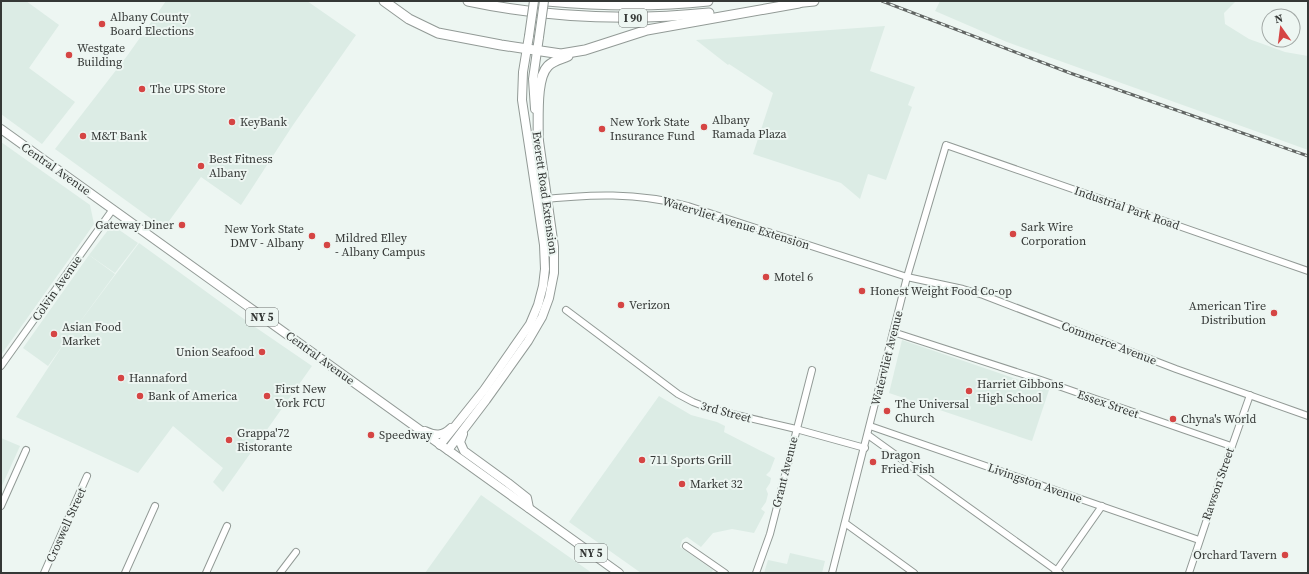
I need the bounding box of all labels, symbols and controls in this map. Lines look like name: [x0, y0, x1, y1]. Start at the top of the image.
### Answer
north arrow: [1261, 8, 1301, 48]
place label: Albany County Board Elections: [110, 9, 194, 39]
road number: I 90: [619, 9, 647, 27]
text: N: [1273, 11, 1284, 27]
marker: Albany County Board Elections: [97, 19, 107, 29]
place label: Westgate Building: [77, 40, 125, 70]
marker: Westgate Building: [64, 50, 74, 60]
place label: The UPS Store: [150, 81, 226, 97]
marker: The UPS Store: [137, 84, 147, 94]
place label: Albany Ramada Plaza: [712, 112, 787, 142]
place label: KeyBank: [240, 114, 288, 130]
place label: New York State Insurance Fund: [610, 114, 695, 144]
marker: KeyBank: [227, 117, 237, 127]
marker: Albany Ramada Plaza: [699, 122, 709, 132]
marker: New York State Insurance Fund: [597, 124, 607, 134]
place label: M&T Bank: [91, 128, 147, 144]
street label: Everett Road Extension: [528, 130, 562, 256]
marker: M&T Bank: [78, 131, 88, 141]
street label: Central Avenue: [18, 139, 94, 199]
place label: Best Fitness Albany: [209, 151, 273, 181]
marker: Best Fitness Albany: [196, 161, 206, 171]
street label: Industrial Park Road: [1072, 182, 1182, 234]
street label: Watervliet Avenue Extension: [660, 193, 812, 253]
place label: Gateway Diner: [95, 217, 174, 233]
place label: Sark Wire Corporation: [1021, 219, 1086, 249]
marker: Gateway Diner: [177, 220, 187, 230]
place label: New York State DMV - Albany: [224, 221, 305, 251]
marker: Sark Wire Corporation: [1008, 229, 1018, 239]
place label: Mildred Elley - Albany Campus: [335, 230, 425, 260]
marker: New York State DMV - Albany: [307, 231, 317, 241]
marker: Mildred Elley - Albany Campus: [322, 240, 332, 250]
street label: Colvin Avenue: [28, 252, 86, 324]
place label: Motel 6: [774, 269, 813, 285]
marker: Motel 6: [761, 272, 771, 282]
place label: Honest Weight Food Co-op: [870, 283, 1012, 299]
marker: Honest Weight Food Co-op: [857, 286, 867, 296]
place label: Verizon: [629, 297, 670, 313]
place label: American Tire Distribution: [1189, 298, 1266, 328]
marker: Verizon: [616, 300, 626, 310]
road number: NY 5: [246, 308, 278, 326]
marker: American Tire Distribution: [1269, 308, 1279, 318]
street label: Watervliet Avenue: [867, 309, 907, 407]
street label: Commerce Avenue: [1059, 317, 1159, 369]
place label: Asian Food Market: [62, 319, 122, 349]
street label: Central Avenue: [282, 328, 358, 388]
marker: Asian Food Market: [49, 329, 59, 339]
place label: Union Seafood: [176, 344, 254, 360]
marker: Union Seafood: [257, 347, 267, 357]
place label: Hannaford: [129, 370, 188, 386]
marker: Hannaford: [116, 373, 126, 383]
place label: Harriet Gibbons High School: [977, 376, 1063, 406]
place label: First New York FCU: [275, 381, 327, 411]
marker: Harriet Gibbons High School: [964, 386, 974, 396]
street label: Essex Street: [1075, 386, 1141, 422]
place label: Bank of America: [148, 388, 238, 404]
marker: Bank of America: [135, 391, 145, 401]
marker: First New York FCU: [262, 391, 272, 401]
place label: The Universal Church: [895, 396, 970, 426]
street label: 3rd Street: [699, 398, 753, 426]
marker: The Universal Church: [882, 406, 892, 416]
place label: Chyna's World: [1181, 411, 1256, 427]
marker: Chyna's World: [1168, 414, 1178, 424]
place label: Grappa'72 Ristorante: [237, 425, 292, 455]
place label: Speedway: [379, 427, 433, 443]
marker: Speedway: [366, 430, 376, 440]
marker: Grappa'72 Ristorante: [224, 435, 234, 445]
street label: Grant Avenue: [768, 435, 802, 509]
street label: Rawson Street: [1198, 446, 1238, 522]
place label: Dragon Fried Fish: [881, 447, 935, 477]
place label: 711 Sports Grill: [650, 452, 732, 468]
marker: 711 Sports Grill: [637, 455, 647, 465]
marker: Dragon Fried Fish: [868, 457, 878, 467]
street label: Livingston Avenue: [986, 459, 1084, 507]
place label: Market 32: [690, 476, 743, 492]
marker: Market 32: [677, 479, 687, 489]
street label: Croswell Street: [42, 485, 90, 565]
road number: NY 5: [575, 544, 607, 562]
place label: Orchard Tavern: [1193, 547, 1277, 563]
marker: Orchard Tavern: [1280, 550, 1290, 560]

